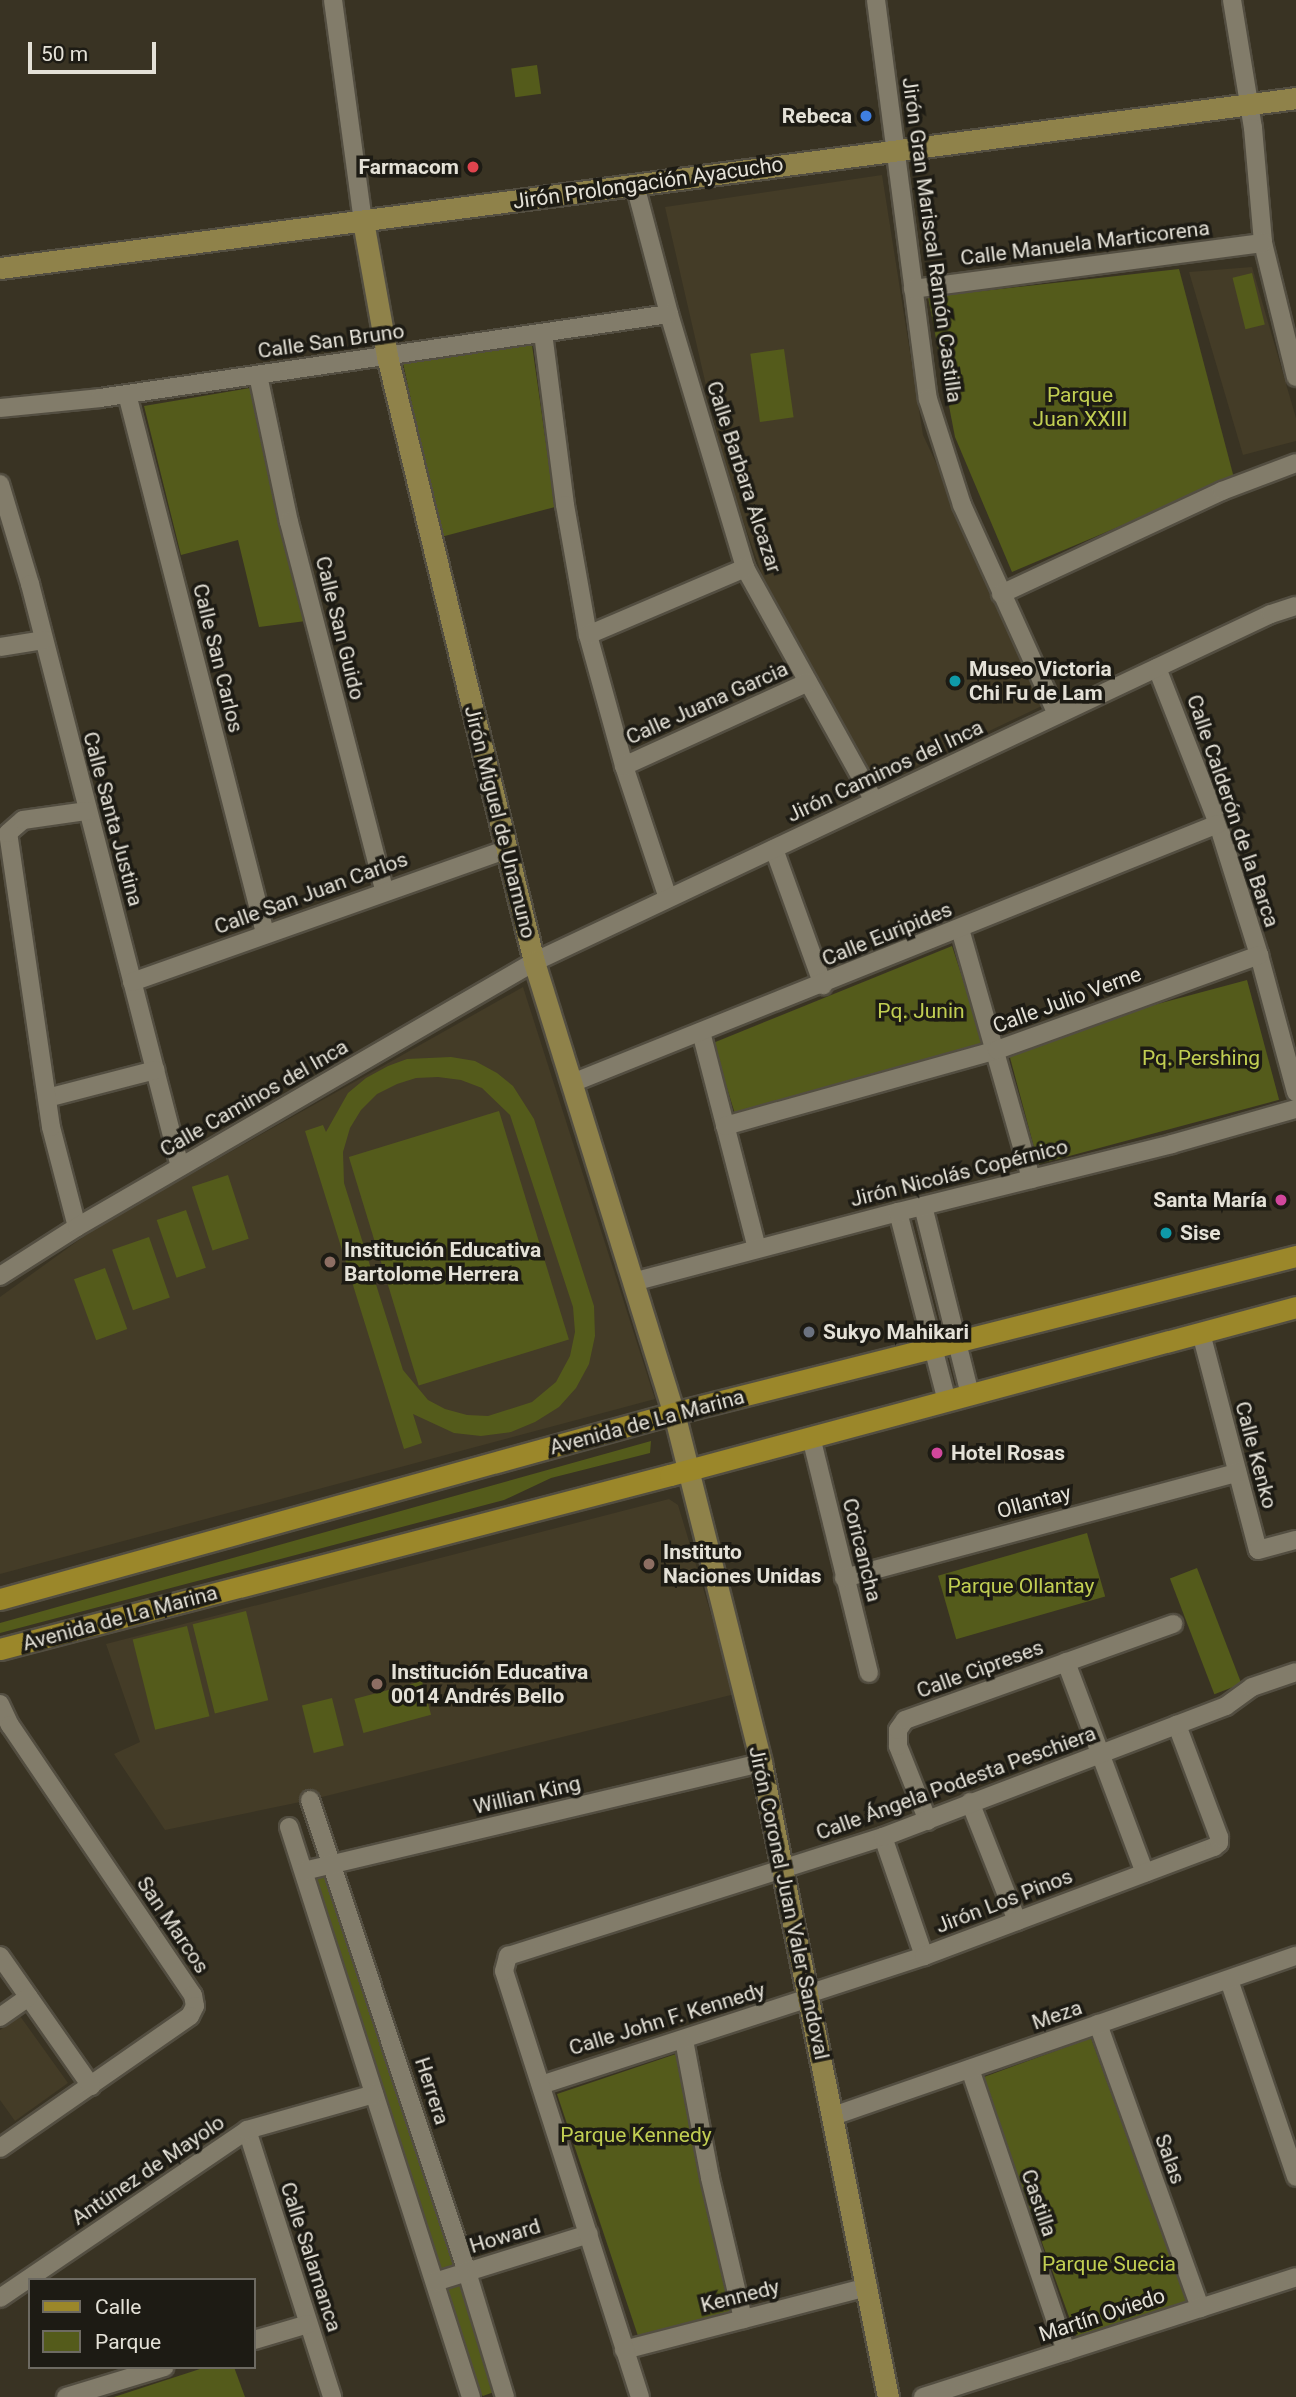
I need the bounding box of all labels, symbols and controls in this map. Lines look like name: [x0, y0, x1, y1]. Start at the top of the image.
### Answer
scale bar: [32, 28, 159, 72]
text: 50 m: [41, 42, 88, 66]
street label: Jirón Gran Mariscal Ramón Castilla: [897, 76, 967, 404]
place label: Rebeca: [782, 103, 852, 129]
marker: Rebeca: [858, 108, 874, 124]
street label: Jirón Prolongación Ayacucho: [511, 152, 785, 214]
place label: Farmacom: [358, 154, 459, 180]
marker: Farmacom: [465, 159, 481, 175]
street label: Calle Manuela Marticorena: [959, 215, 1211, 271]
street label: Calle San Bruno: [256, 318, 406, 364]
street label: Calle Barbara Alcazar: [701, 378, 787, 576]
park label: Parque Juan XXIII: [1033, 382, 1127, 432]
street label: Calle San Guido: [310, 554, 370, 702]
street label: Calle San Carlos: [187, 581, 249, 735]
street label: Calle Juana Garcia: [622, 656, 792, 750]
place label: Museo Victoria Chi Fu de Lam: [969, 656, 1112, 706]
marker: Museo Victoria Chi Fu de Lam: [947, 673, 963, 689]
street label: Calle Calderón de la Barca: [1181, 691, 1285, 931]
street label: Jirón Miguel de Unamuno: [459, 703, 541, 941]
street label: Jirón Caminos del Inca: [783, 714, 987, 828]
street label: Calle Santa Justina: [78, 729, 148, 909]
street label: Calle San Juan Carlos: [211, 846, 411, 940]
street label: Calle Euripides: [818, 896, 956, 972]
street label: Calle Julio Verne: [989, 961, 1145, 1039]
park label: Pq. Junin: [877, 998, 965, 1024]
street label: Calle Caminos del Inca: [156, 1034, 352, 1162]
park label: Pq. Pershing: [1142, 1045, 1260, 1071]
street label: Jirón Nicolás Copérnico: [848, 1134, 1070, 1212]
place label: Santa María: [1153, 1187, 1267, 1213]
marker: Santa María: [1273, 1192, 1289, 1208]
place label: Sise: [1180, 1220, 1221, 1246]
marker: Sise: [1158, 1225, 1174, 1241]
place label: Institución Educativa Bartolome Herrera: [344, 1237, 541, 1287]
marker: Institución Educativa Bartolome Herrera: [322, 1254, 338, 1270]
place label: Sukyo Mahikari: [823, 1319, 969, 1345]
marker: Sukyo Mahikari: [801, 1324, 817, 1340]
street label: Avenida de La Marina: [547, 1384, 747, 1460]
street label: Calle Kenko: [1230, 1399, 1282, 1511]
place label: Hotel Rosas: [951, 1440, 1065, 1466]
marker: Hotel Rosas: [929, 1445, 945, 1461]
street label: Ollantay: [994, 1480, 1074, 1524]
street label: Coricancha: [837, 1496, 887, 1604]
place label: Instituto Naciones Unidas: [663, 1539, 822, 1589]
marker: Instituto Naciones Unidas: [641, 1556, 657, 1572]
park label: Parque Ollantay: [947, 1573, 1095, 1599]
street label: Avenida de La Marina: [20, 1580, 220, 1656]
street label: Calle Cipreses: [913, 1634, 1047, 1704]
place label: Institución Educativa 0014 Andrés Bello: [391, 1659, 588, 1709]
marker: Institución Educativa 0014 Andrés Bello: [369, 1676, 385, 1692]
street label: Calle Ángela Podesta Peschiera: [813, 1721, 1099, 1845]
street label: Jirón Coronel Juan Valer Sandoval: [743, 1744, 835, 2062]
street label: Willian King: [471, 1770, 583, 1820]
street label: Jirón Los Pinos: [932, 1863, 1076, 1939]
street label: San Marcos: [131, 1872, 215, 1978]
street label: Calle John F. Kennedy: [566, 1977, 768, 2061]
street label: Meza: [1029, 1995, 1085, 2035]
street label: Herrera: [409, 2054, 455, 2128]
street label: Antúnez de Mayolo: [67, 2110, 229, 2230]
park label: Parque Kennedy: [560, 2122, 712, 2148]
street label: Salas: [1149, 2131, 1191, 2187]
street label: Castilla: [1016, 2166, 1062, 2240]
street label: Calle Salamanca: [275, 2179, 347, 2335]
street label: Howard: [466, 2213, 544, 2259]
park label: Parque Suecia: [1042, 2251, 1176, 2277]
street label: Kennedy: [698, 2274, 782, 2318]
legend: [28, 2278, 256, 2369]
street label: Martín Oviedo: [1036, 2283, 1168, 2347]
text: Calle: [95, 2295, 141, 2319]
text: Parque: [95, 2330, 161, 2354]

